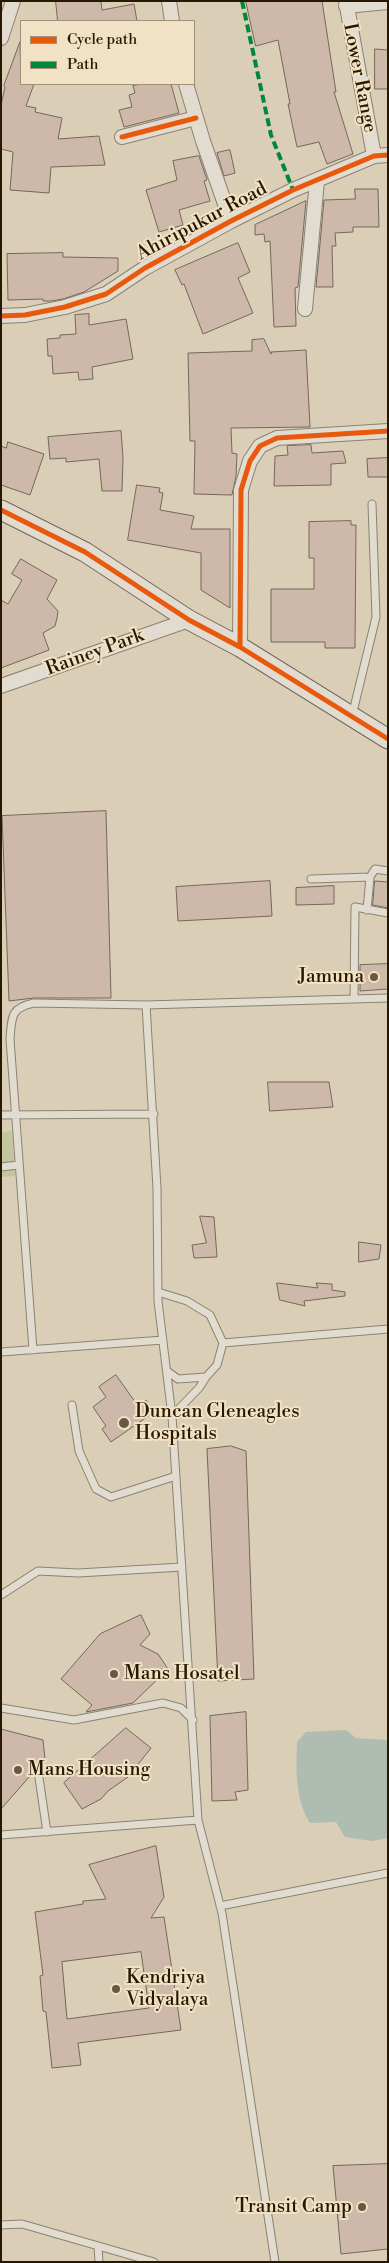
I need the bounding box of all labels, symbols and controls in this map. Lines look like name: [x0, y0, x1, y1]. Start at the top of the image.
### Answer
legend: [20, 20, 195, 85]
street label: Lower Range: [337, 21, 381, 135]
text: Cycle path: [67, 30, 137, 49]
text: Path: [67, 55, 99, 74]
street label: Ahiripukur Road: [133, 178, 271, 266]
street label: Rainey Park: [43, 625, 147, 681]
place label: Jamuna: [298, 966, 364, 988]
marker: Jamuna: [368, 971, 380, 983]
place label: Duncan Gleneagles Hospitals: [135, 1401, 300, 1445]
marker: Duncan Gleneagles Hospitals: [117, 1416, 131, 1430]
place label: Mans Hosatel: [124, 1663, 240, 1685]
marker: Mans Hosatel: [108, 1668, 120, 1680]
place label: Mans Housing: [28, 1759, 150, 1781]
marker: Mans Housing: [12, 1764, 24, 1776]
place label: Kendriya Vidyalaya: [126, 1967, 208, 2011]
marker: Kendriya Vidyalaya: [110, 1983, 122, 1995]
place label: Transit Camp: [235, 2196, 352, 2218]
marker: Transit Camp: [356, 2201, 368, 2213]

